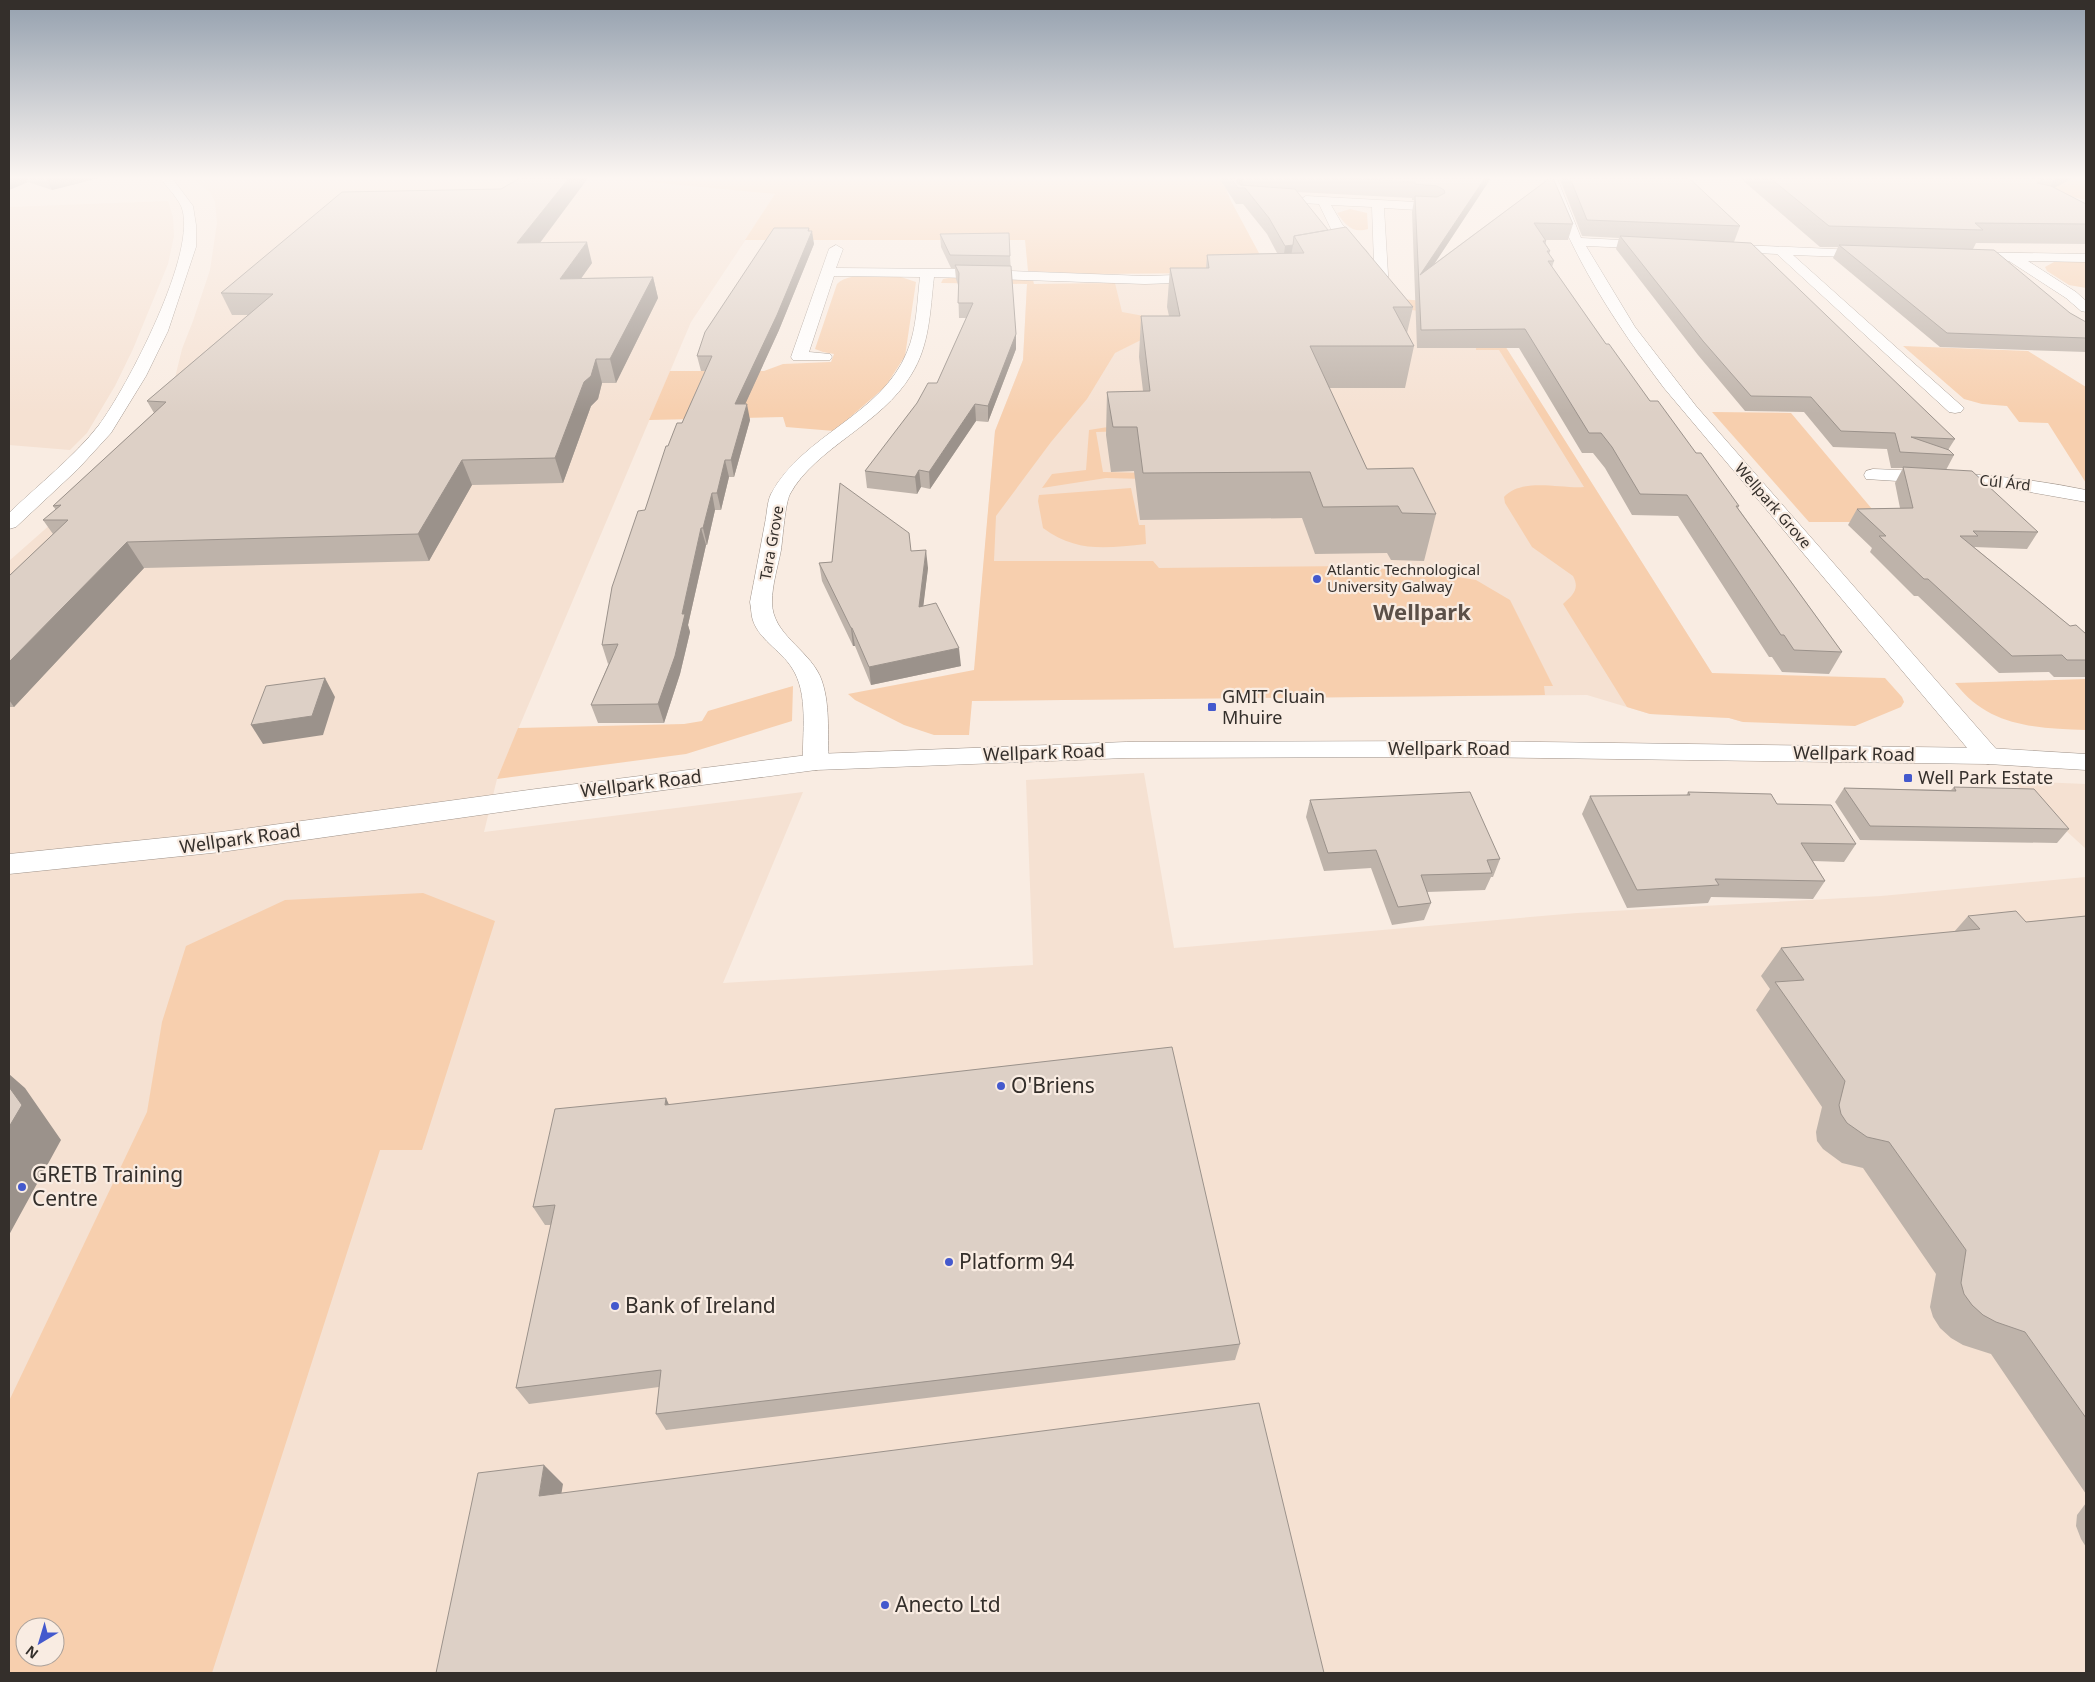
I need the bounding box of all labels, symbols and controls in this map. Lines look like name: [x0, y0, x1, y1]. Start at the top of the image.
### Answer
street label: Wellpark Grove: [1731, 458, 1816, 552]
street label: Cúl Árd: [1979, 469, 2032, 495]
street label: Tara Grove: [755, 504, 787, 582]
place label: Atlantic Technological University Galway: [1327, 559, 1480, 596]
marker: Atlantic Technological University Galway: [1311, 573, 1323, 585]
district label: Wellpark: [1373, 596, 1471, 626]
place label: GMIT Cluain Mhuire: [1222, 684, 1325, 729]
marker: GMIT Cluain Mhuire: [1206, 701, 1218, 713]
street label: Wellpark Road: [1388, 736, 1510, 760]
street label: Wellpark Road: [983, 738, 1105, 766]
street label: Wellpark Road: [1793, 740, 1915, 766]
street label: Wellpark Road: [579, 764, 703, 802]
place label: Well Park Estate: [1918, 765, 2053, 789]
marker: Well Park Estate: [1902, 772, 1914, 784]
street label: Wellpark Road: [178, 818, 302, 858]
place label: O'Briens: [1011, 1071, 1095, 1099]
marker: O'Briens: [995, 1080, 1007, 1092]
place label: GRETB Training Centre: [32, 1160, 183, 1212]
marker: GRETB Training Centre: [16, 1181, 28, 1193]
place label: Platform 94: [959, 1247, 1074, 1275]
marker: Platform 94: [943, 1256, 955, 1268]
place label: Bank of Ireland: [625, 1291, 776, 1319]
marker: Bank of Ireland: [609, 1300, 621, 1312]
place label: Anecto Ltd: [895, 1590, 1001, 1618]
marker: Anecto Ltd: [879, 1599, 891, 1611]
north arrow: [15, 1617, 65, 1667]
text: N: [21, 1642, 42, 1664]

